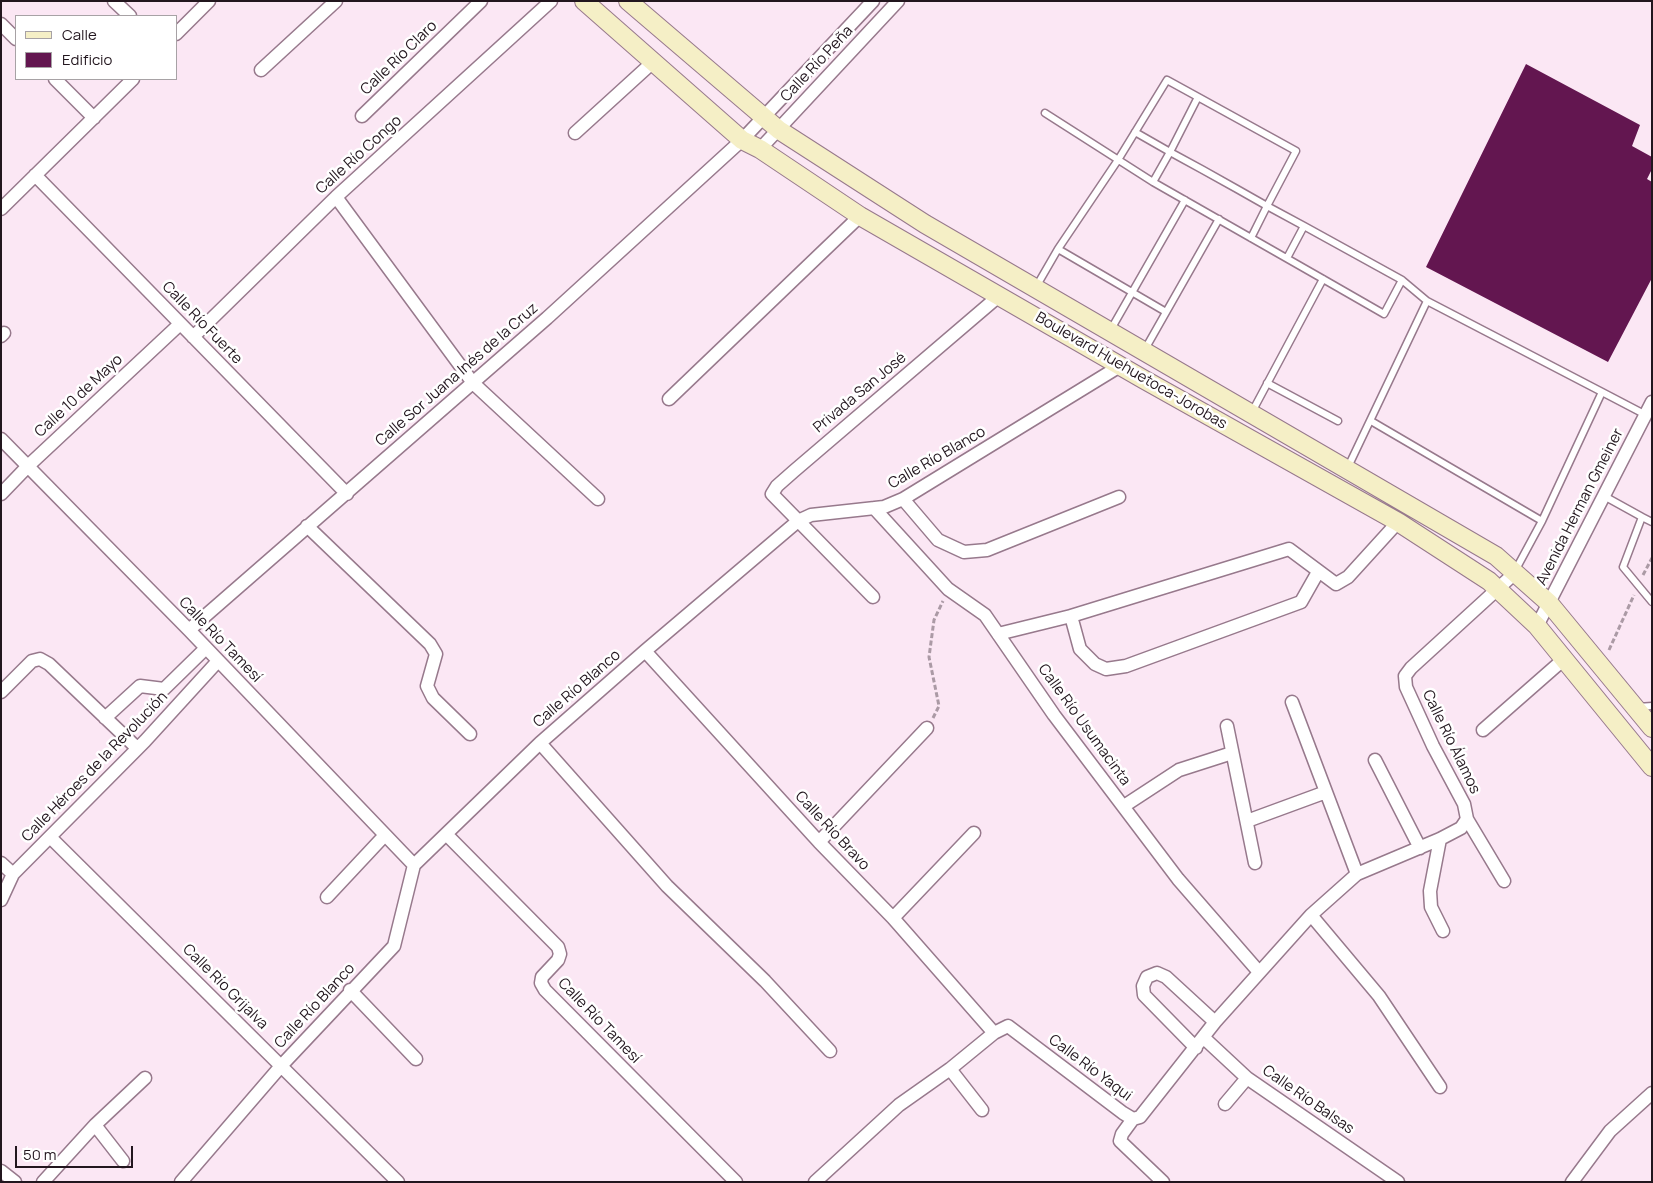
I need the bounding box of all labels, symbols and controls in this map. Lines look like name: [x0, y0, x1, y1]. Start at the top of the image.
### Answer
legend: [15, 15, 178, 80]
street label: Calle Río Claro: [357, 17, 441, 99]
street label: Calle Río Peña: [777, 22, 857, 106]
text: Calle: [62, 24, 97, 45]
text: Edificio: [62, 49, 112, 70]
street label: Calle Río Congo: [312, 112, 406, 198]
street label: Calle Río Fuerte: [158, 278, 246, 368]
street label: Calle Sor Juana Inés de la Cruz: [372, 300, 542, 450]
street label: Boulevard Huehuetoca-Jorobas: [1032, 309, 1230, 433]
street label: Privada San José: [810, 349, 910, 437]
street label: Calle 10 de Mayo: [31, 351, 127, 441]
street label: Calle Río Blanco: [885, 423, 989, 493]
street label: Avenida Herman Gmeiner: [1533, 426, 1627, 588]
street label: Calle Río Tamesí: [175, 594, 265, 686]
street label: Calle Río Blanco: [530, 646, 624, 732]
street label: Calle Río Usumacinta: [1034, 661, 1134, 789]
street label: Calle Río Álamos: [1418, 687, 1484, 797]
street label: Calle Héroes de la Revolución: [18, 688, 172, 846]
street label: Calle Río Bravo: [791, 788, 873, 874]
street label: Calle Río Grijalva: [179, 941, 271, 1033]
street label: Calle Río Blanco: [271, 960, 359, 1052]
street label: Calle Río Tamesí: [554, 975, 644, 1067]
street label: Calle Río Yaqui: [1045, 1031, 1135, 1105]
street label: Calle Río Balsas: [1259, 1062, 1357, 1138]
scale bar: [18, 1136, 135, 1168]
text: 50 m: [23, 1144, 57, 1165]

